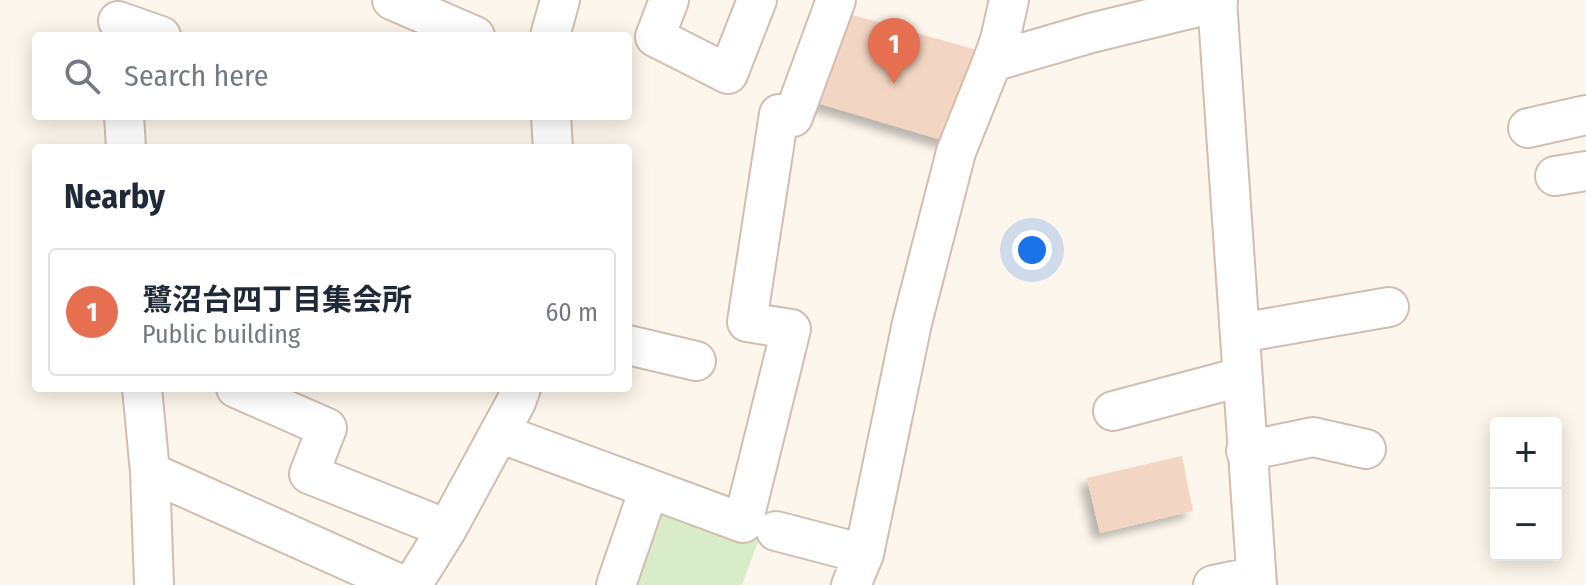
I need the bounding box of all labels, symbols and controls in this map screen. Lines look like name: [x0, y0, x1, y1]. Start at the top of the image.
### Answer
pin: 1: [868, 18, 920, 84]
search box: [32, 32, 632, 120]
icon: search: [60, 54, 104, 98]
text: Search here: [124, 58, 269, 94]
text: Nearby: [64, 176, 165, 217]
your location: [1012, 230, 1052, 270]
text: 鷺沼台四丁目集会所: [142, 282, 412, 318]
text: 1: [87, 297, 98, 328]
text: 60 m: [545, 297, 598, 328]
text: Public building: [142, 319, 300, 350]
map controls: [1490, 417, 1562, 561]
button: +: [1490, 417, 1562, 489]
button: −: [1490, 489, 1562, 561]

